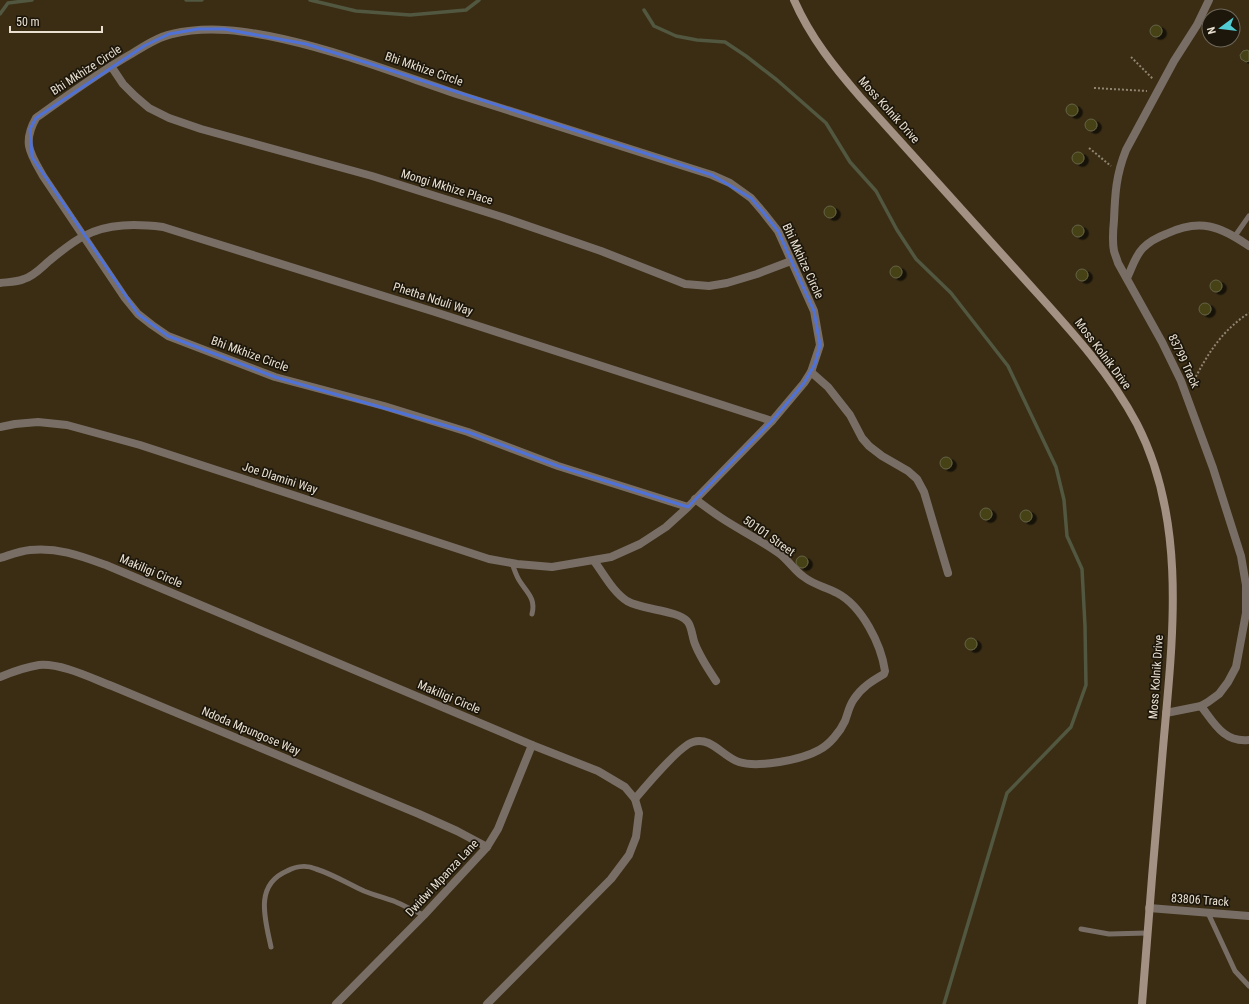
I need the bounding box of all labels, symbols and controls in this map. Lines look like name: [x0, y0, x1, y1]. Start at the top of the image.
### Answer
scale bar: [10, 8, 102, 34]
north arrow: [1201, 8, 1241, 48]
text: 50 m: [16, 15, 40, 29]
text: N: [1205, 25, 1219, 35]
street label: Bhi Mkhize Circle: [48, 42, 124, 98]
street label: Bhi Mkhize Circle: [383, 49, 465, 89]
street label: Moss Kolnik Drive: [855, 74, 923, 146]
street label: Mongi Mkhize Place: [399, 166, 495, 208]
street label: Bhi Mkhize Circle: [779, 221, 827, 301]
street label: Phetha Nduli Way: [391, 280, 475, 318]
street label: Moss Kolnik Drive: [1072, 316, 1134, 392]
street label: 83799 Track: [1165, 332, 1203, 391]
street label: Bhi Mkhize Circle: [209, 333, 291, 375]
street label: Joe Dlamini Way: [241, 459, 319, 497]
street label: 50101 Street: [740, 513, 798, 559]
street label: Makiligi Circle: [117, 551, 185, 591]
street label: Moss Kolnik Drive: [1146, 634, 1166, 720]
street label: Makiligi Circle: [415, 677, 483, 717]
street label: Ndoda Mpungose Way: [200, 704, 302, 758]
street label: Dwidwi Mpanza Lane: [403, 836, 481, 919]
street label: 83806 Track: [1171, 891, 1230, 909]

